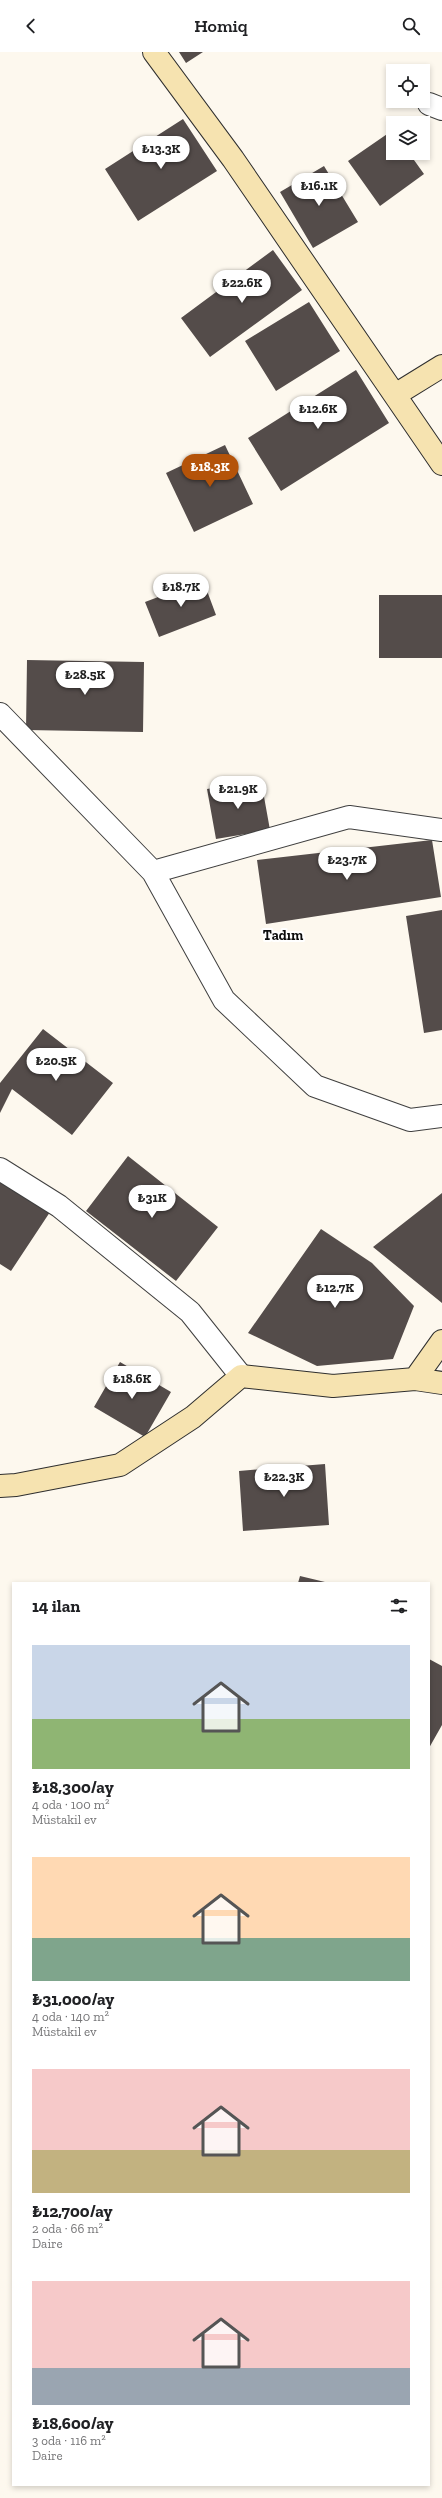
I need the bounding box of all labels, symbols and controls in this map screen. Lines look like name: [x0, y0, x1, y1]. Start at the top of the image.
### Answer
icon: back: [20, 15, 42, 37]
text: Homiq: [194, 15, 248, 37]
icon: search: [400, 15, 422, 37]
map controls: [386, 64, 430, 160]
button: locate: [386, 64, 430, 108]
button: layers: [386, 116, 430, 160]
pin: ₺13.3K: [128, 136, 194, 170]
text: ₺13.3K: [142, 141, 180, 156]
pin: ₺16.1K: [286, 173, 352, 207]
text: ₺16.1K: [300, 178, 338, 193]
pin: ₺22.6K: [209, 270, 275, 304]
text: ₺22.6K: [222, 275, 262, 290]
pin: ₺12.6K: [285, 396, 351, 430]
text: ₺12.6K: [299, 401, 337, 416]
pin: ₺18.3K: [177, 454, 243, 488]
text: ₺18.3K: [191, 459, 229, 474]
pin: ₺18.7K: [148, 574, 214, 608]
text: ₺18.7K: [162, 579, 200, 594]
pin: ₺28.5K: [52, 662, 118, 696]
text: ₺28.5K: [65, 667, 105, 682]
pin: ₺21.9K: [205, 776, 271, 810]
text: ₺21.9K: [219, 781, 257, 796]
pin: ₺23.7K: [314, 847, 380, 881]
text: ₺23.7K: [327, 852, 367, 867]
district label: Tadım: [263, 927, 304, 944]
pin: ₺20.5K: [23, 1048, 89, 1082]
text: ₺20.5K: [36, 1053, 76, 1068]
pin: ₺31K: [128, 1185, 176, 1219]
text: ₺31K: [138, 1190, 166, 1205]
pin: ₺12.7K: [302, 1275, 368, 1309]
text: ₺12.7K: [316, 1280, 354, 1295]
pin: ₺18.6K: [99, 1366, 165, 1400]
text: ₺18.6K: [113, 1371, 151, 1386]
pin: ₺22.3K: [251, 1464, 317, 1498]
text: ₺22.3K: [264, 1469, 304, 1484]
icon: filters: [388, 1595, 410, 1617]
text: 14 ilan: [32, 1596, 80, 1616]
icon: home: [185, 1671, 257, 1743]
text: ₺18,300/ay: [32, 1777, 114, 1797]
text: 4 oda · 100 m²: [32, 1797, 109, 1812]
text: Müstakil ev: [32, 1812, 97, 1827]
icon: home: [185, 1883, 257, 1955]
text: ₺31,000/ay: [32, 1989, 114, 2009]
text: 4 oda · 140 m²: [32, 2009, 109, 2024]
text: Müstakil ev: [32, 2024, 97, 2039]
icon: home: [185, 2095, 257, 2167]
text: ₺12,700/ay: [32, 2201, 113, 2221]
text: 2 oda · 66 m²: [32, 2221, 103, 2236]
text: Daire: [32, 2236, 63, 2251]
icon: home: [185, 2307, 257, 2379]
text: ₺18,600/ay: [32, 2413, 113, 2433]
text: 3 oda · 116 m²: [32, 2433, 106, 2448]
text: Daire: [32, 2448, 63, 2463]

